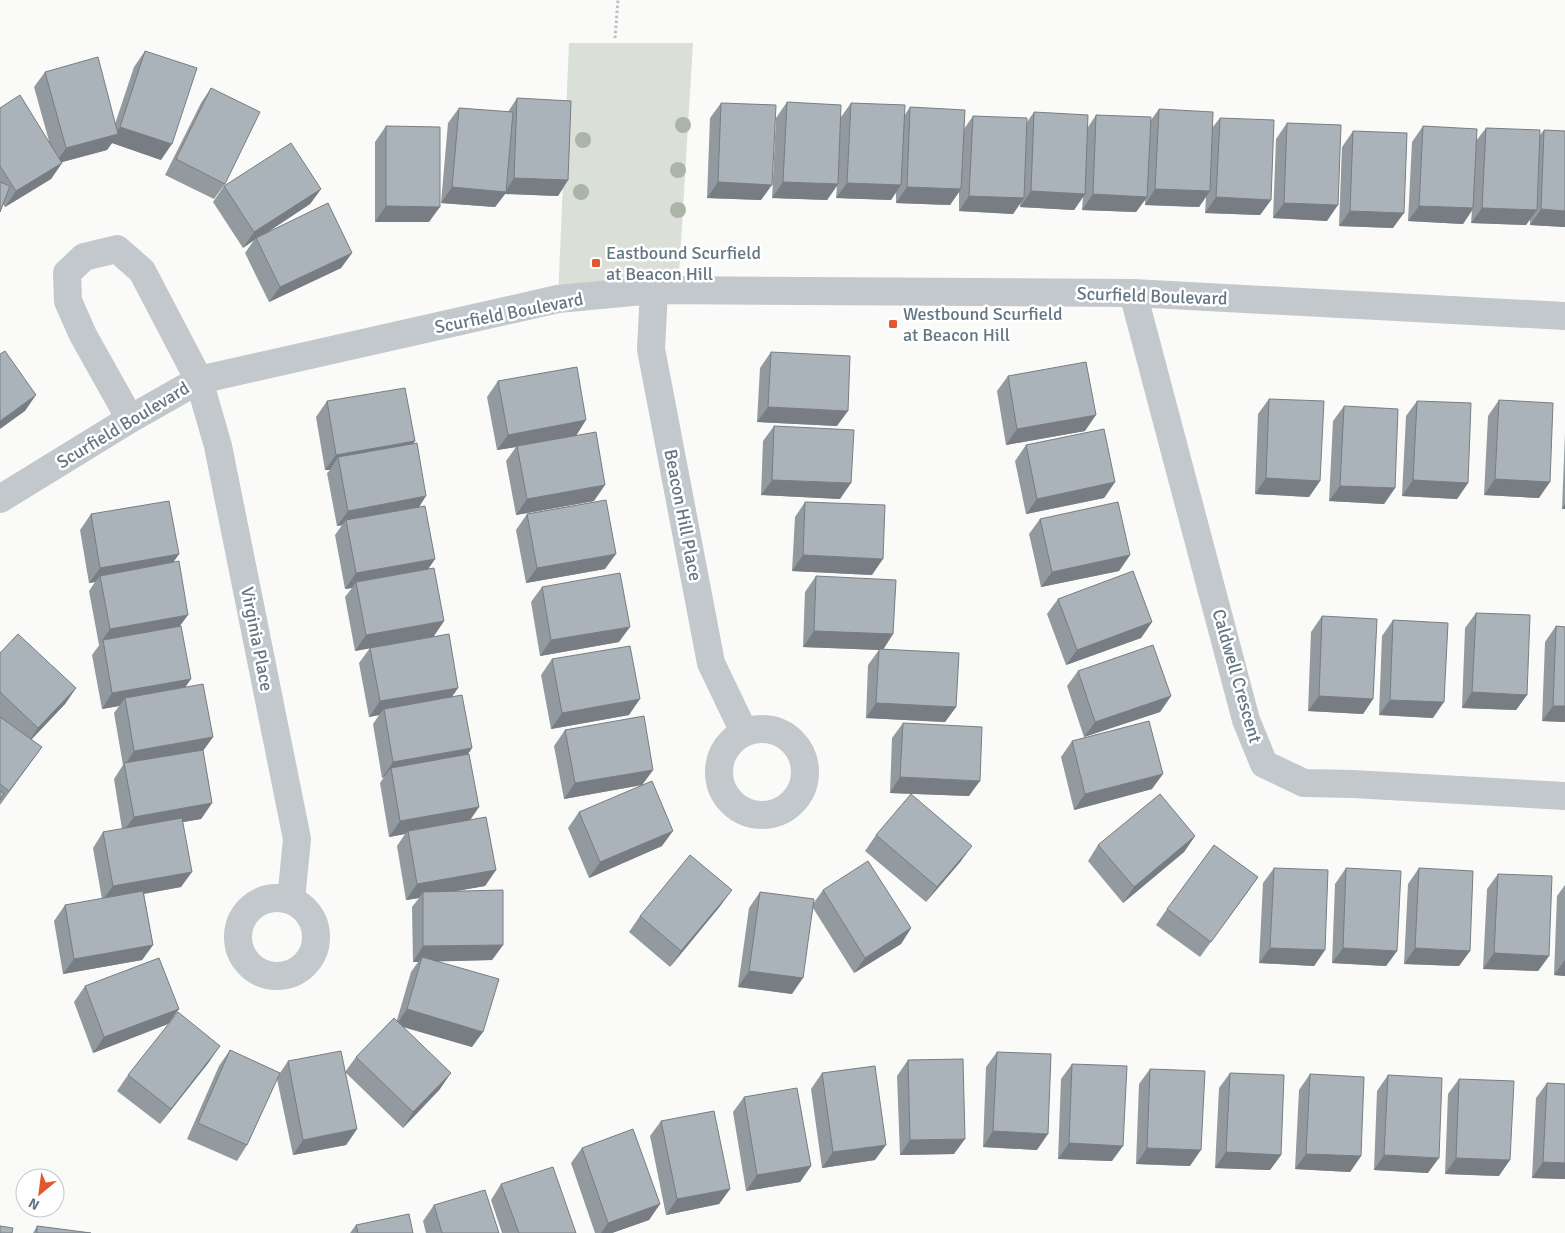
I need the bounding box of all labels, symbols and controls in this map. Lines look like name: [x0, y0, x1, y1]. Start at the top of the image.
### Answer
place label: Eastbound Scurfield at Beacon Hill: [606, 242, 761, 285]
marker: Eastbound Scurfield at Beacon Hill: [590, 257, 602, 269]
street label: Scurfield Boulevard: [1076, 282, 1228, 310]
street label: Scurfield Boulevard: [433, 288, 585, 338]
place label: Westbound Scurfield at Beacon Hill: [903, 303, 1062, 346]
marker: Westbound Scurfield at Beacon Hill: [887, 318, 899, 330]
street label: Scurfield Boulevard: [53, 377, 193, 473]
street label: Beacon Hill Place: [659, 447, 707, 583]
street label: Virginia Place: [236, 585, 278, 693]
street label: Caldwell Crescent: [1207, 607, 1267, 745]
north arrow: [15, 1168, 65, 1218]
text: N: [26, 1194, 42, 1214]

